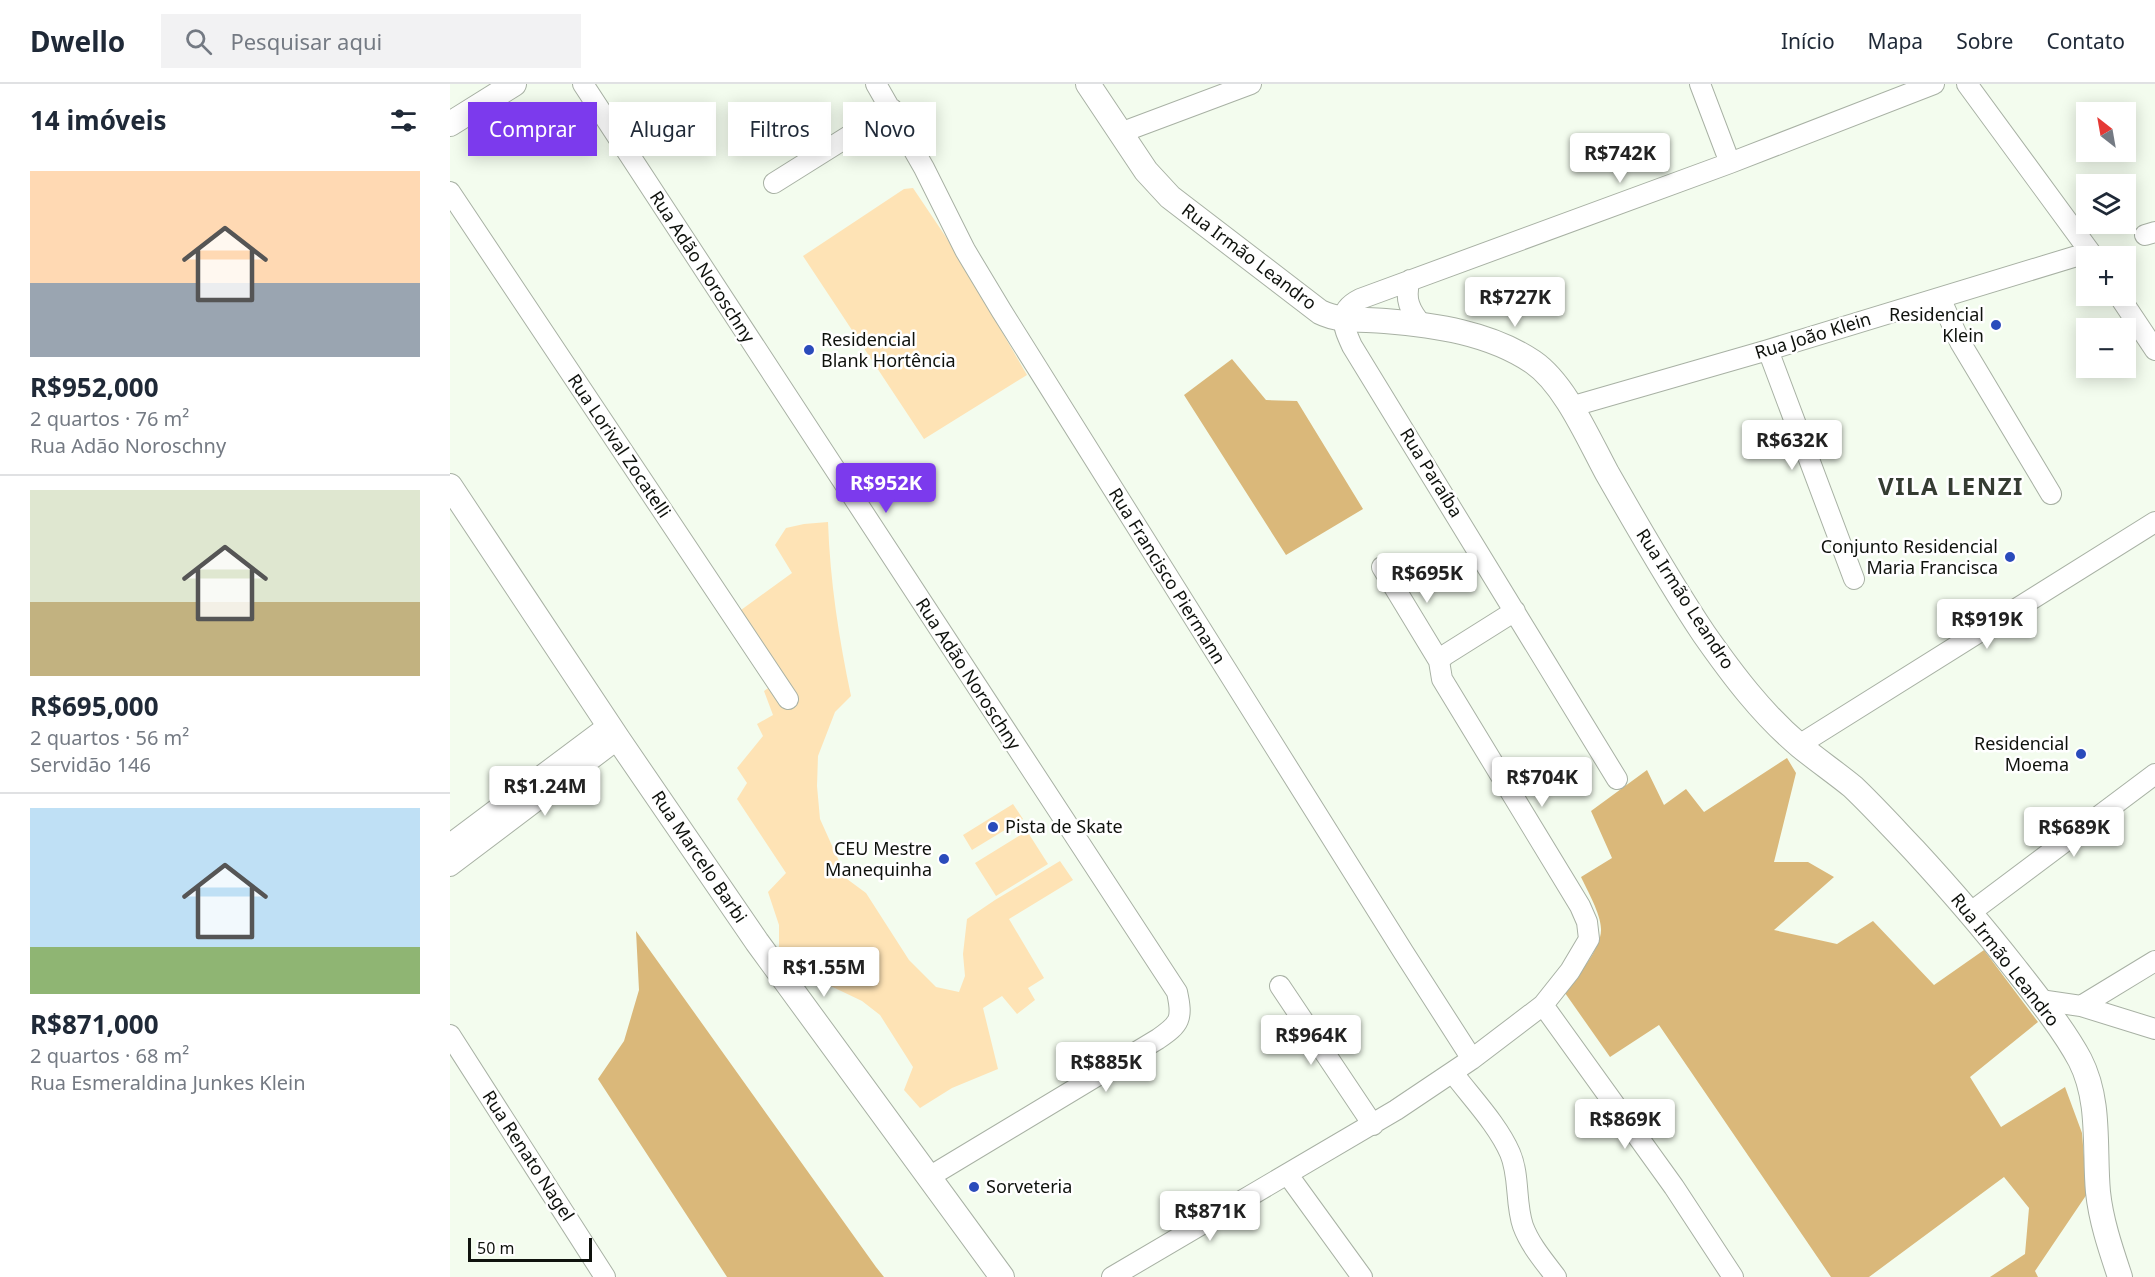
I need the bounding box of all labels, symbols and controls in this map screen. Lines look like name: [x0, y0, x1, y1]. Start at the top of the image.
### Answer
search box: [161, 14, 581, 68]
text: Dwello: [30, 22, 125, 60]
icon: search: [182, 25, 215, 58]
text: Pesquisar aqui: [230, 26, 382, 56]
text: Início: [1781, 27, 1835, 55]
text: Mapa: [1868, 27, 1923, 55]
text: Sobre: [1956, 27, 2013, 55]
text: Contato: [2046, 27, 2125, 55]
text: 14 imóveis: [30, 102, 167, 138]
chip: Comprar: [468, 102, 597, 156]
chip: Alugar: [609, 102, 716, 156]
chip: Filtros: [728, 102, 831, 156]
chip: Novo: [843, 102, 936, 156]
north arrow: [2076, 102, 2136, 162]
map controls: [2076, 102, 2136, 378]
icon: filters: [387, 104, 420, 137]
pin: R$742K: [1571, 133, 1669, 184]
text: R$742K: [1584, 139, 1656, 166]
button: layers: [2076, 174, 2136, 234]
street label: Rua Adão Noroschny: [645, 186, 761, 348]
street label: Rua Irmão Leandro: [1177, 198, 1322, 315]
icon: home: [171, 210, 279, 318]
button: +: [2076, 246, 2136, 306]
pin: R$727K: [1466, 277, 1564, 328]
text: R$727K: [1479, 283, 1551, 310]
place label: Residencial Klein: [1889, 302, 1984, 347]
street label: Rua João Klein: [1752, 306, 1874, 364]
marker: Residencial Klein: [1989, 318, 2003, 332]
button: −: [2076, 318, 2136, 378]
place label: Residencial Blank Hortência: [821, 327, 956, 372]
marker: Residencial Blank Hortência: [802, 343, 816, 357]
text: R$952,000: [30, 369, 159, 405]
street label: Rua Lorival Zocatelli: [563, 369, 677, 522]
text: 2 quartos · 76 m²: [30, 405, 189, 432]
pin: R$632K: [1743, 420, 1841, 471]
street label: Rua Paraíba: [1395, 423, 1469, 522]
text: R$632K: [1756, 426, 1828, 453]
text: Rua Adão Noroschny: [30, 432, 226, 459]
pin: R$952K: [837, 463, 935, 514]
text: R$952K: [850, 469, 922, 496]
district label: VILA LENZI: [1878, 469, 2024, 502]
street label: Rua Francisco Piermann: [1104, 483, 1232, 668]
street label: Rua Irmão Leandro: [1631, 524, 1740, 673]
icon: home: [171, 529, 279, 637]
place label: Conjunto Residencial Maria Francisca: [1821, 534, 1998, 579]
marker: Conjunto Residencial Maria Francisca: [2003, 550, 2017, 564]
pin: R$695K: [1378, 553, 1476, 604]
text: R$695K: [1391, 559, 1463, 586]
street label: Rua Adão Noroschny: [911, 593, 1027, 755]
pin: R$919K: [1938, 599, 2036, 650]
text: R$919K: [1951, 605, 2023, 632]
text: R$695,000: [30, 688, 159, 724]
text: 2 quartos · 56 m²: [30, 724, 189, 751]
place label: Residencial Moema: [1974, 731, 2069, 776]
marker: Residencial Moema: [2074, 747, 2088, 761]
text: Servidão 146: [30, 751, 151, 778]
pin: R$704K: [1493, 757, 1591, 808]
text: R$704K: [1506, 763, 1578, 790]
pin: R$1.24M: [490, 766, 600, 817]
text: R$1.24M: [503, 772, 587, 799]
street label: Rua Marcelo Barbi: [647, 786, 753, 927]
pin: R$689K: [2025, 807, 2123, 858]
text: R$689K: [2038, 813, 2110, 840]
place label: Pista de Skate: [1005, 814, 1123, 838]
marker: Pista de Skate: [986, 820, 1000, 834]
place label: CEU Mestre Manequinha: [825, 836, 932, 881]
icon: home: [171, 847, 279, 955]
marker: CEU Mestre Manequinha: [937, 852, 951, 866]
street label: Rua Irmão Leandro: [1946, 888, 2065, 1031]
pin: R$1.55M: [769, 947, 879, 998]
text: R$1.55M: [782, 953, 866, 980]
text: R$871,000: [30, 1006, 159, 1042]
pin: R$964K: [1262, 1015, 1360, 1066]
text: R$964K: [1275, 1021, 1347, 1048]
text: 2 quartos · 68 m²: [30, 1042, 189, 1069]
pin: R$885K: [1057, 1042, 1155, 1093]
text: R$885K: [1070, 1048, 1142, 1075]
text: Rua Esmeraldina Junkes Klein: [30, 1069, 306, 1096]
street label: Rua Renato Nagel: [478, 1085, 580, 1225]
pin: R$869K: [1576, 1099, 1674, 1150]
text: R$869K: [1589, 1105, 1661, 1132]
place label: Sorveteria: [986, 1174, 1072, 1198]
marker: Sorveteria: [967, 1180, 981, 1194]
pin: R$871K: [1161, 1191, 1259, 1242]
text: R$871K: [1174, 1197, 1246, 1224]
scale bar: [468, 1235, 592, 1262]
text: 50 m: [477, 1237, 514, 1259]

